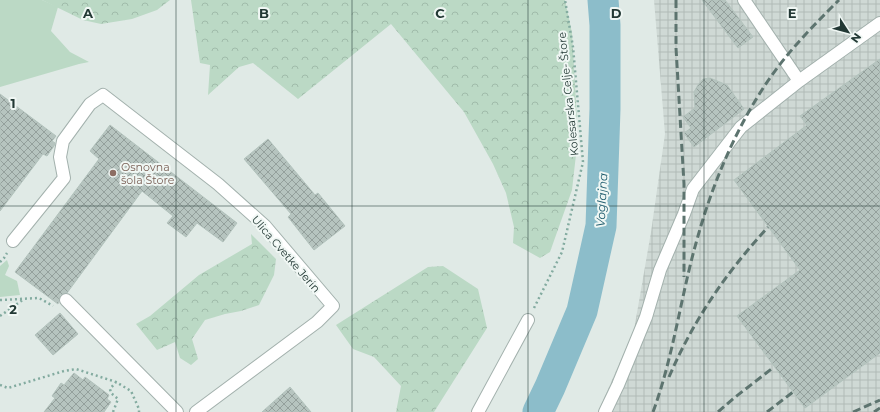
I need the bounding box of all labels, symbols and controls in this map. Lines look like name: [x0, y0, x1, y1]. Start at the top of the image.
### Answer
text: A: [82, 5, 94, 21]
text: B: [259, 5, 269, 21]
text: C: [435, 5, 445, 21]
text: D: [611, 5, 622, 21]
text: E: [788, 5, 797, 21]
north arrow: [828, 12, 868, 52]
text: N: [848, 30, 864, 46]
street label: Kolesarska Celje- Štore: [555, 31, 581, 157]
text: 1: [10, 95, 16, 111]
place label: Osnovna šola Štore: [121, 160, 175, 187]
marker: Osnovna šola Štore: [108, 168, 118, 178]
water label: Voglajna: [593, 172, 610, 228]
street label: Ulica Cvetke Jerin: [249, 213, 323, 295]
text: 2: [9, 301, 17, 317]

